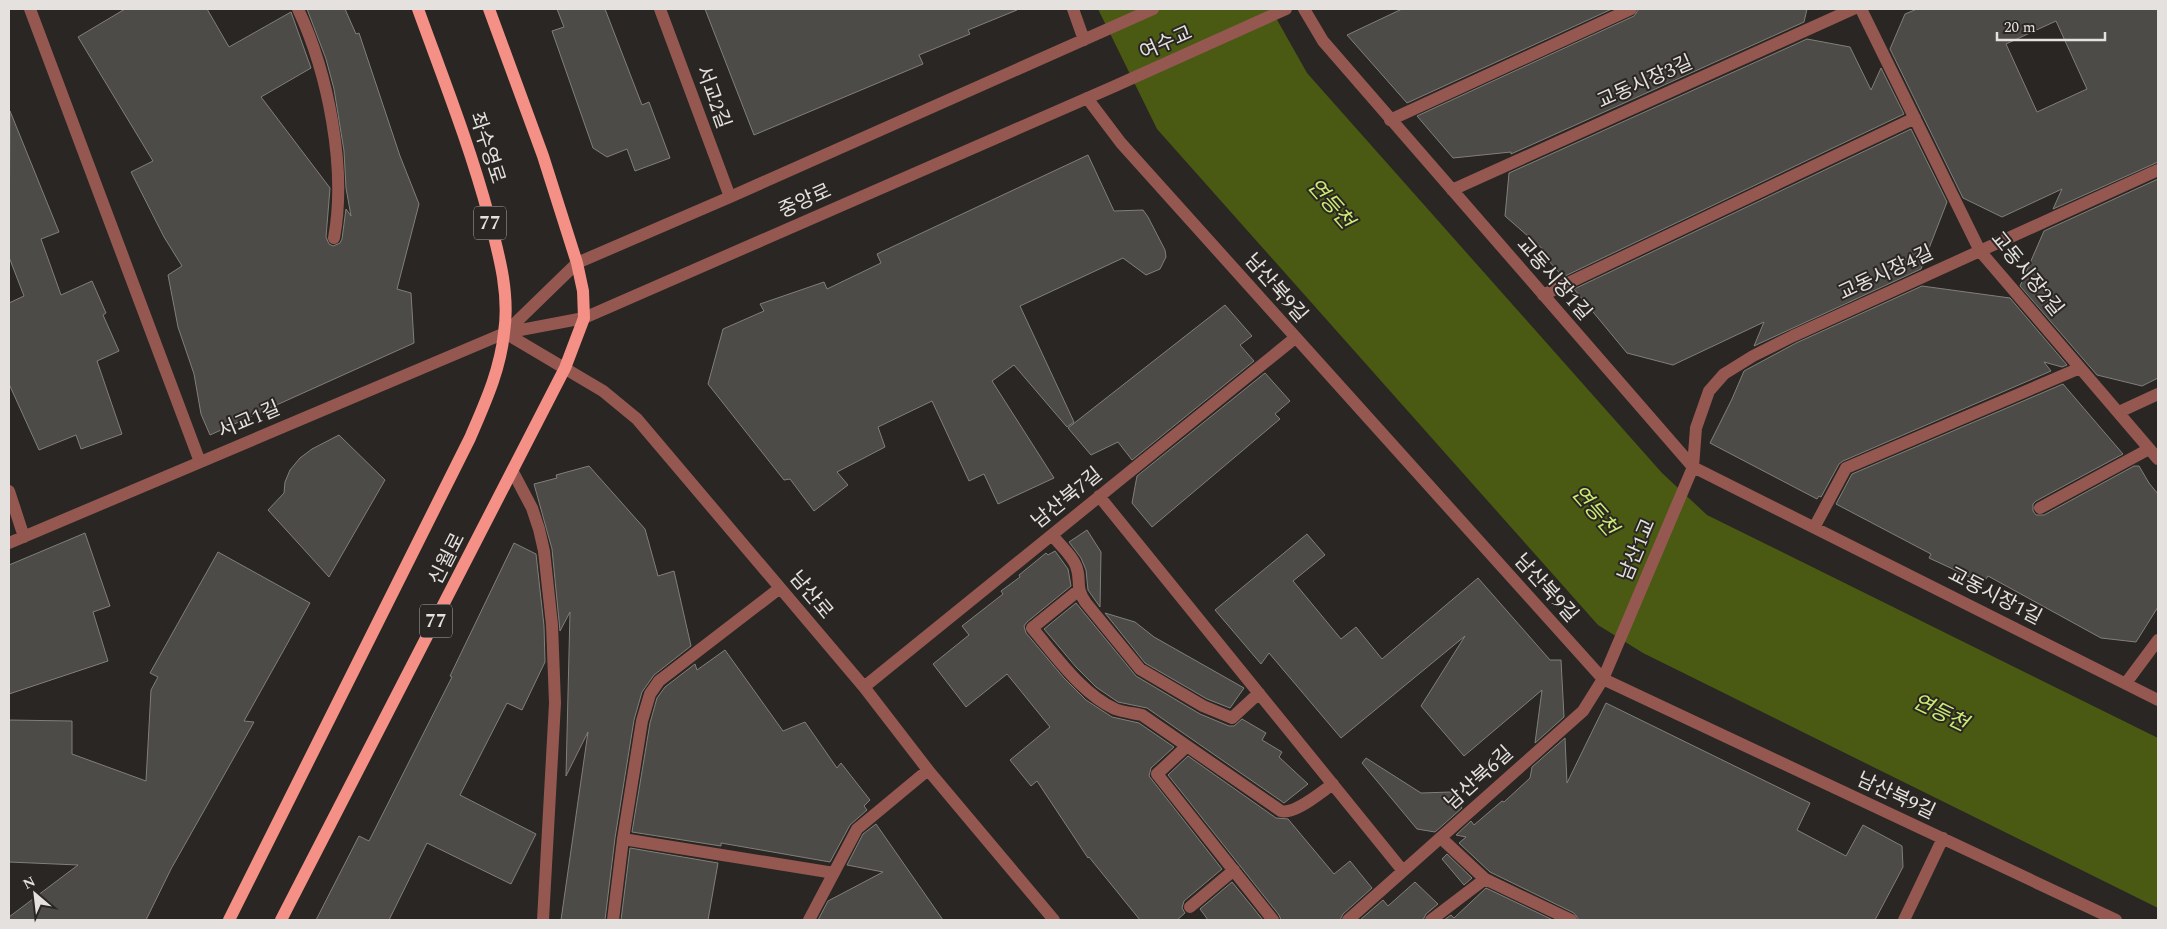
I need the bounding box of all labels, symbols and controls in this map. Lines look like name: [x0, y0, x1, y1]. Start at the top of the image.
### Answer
scale bar: [1997, 10, 2104, 42]
text: 20 m: [2004, 16, 2036, 39]
street label: 여수교: [1135, 18, 1197, 68]
street label: 교동시장3길: [1592, 48, 1698, 116]
street label: 서교2길: [688, 61, 738, 133]
street label: 좌수영로: [461, 108, 513, 188]
water label: 연등천: [1299, 172, 1363, 238]
street label: 중앙로: [774, 176, 836, 226]
road number: 77: [474, 207, 506, 240]
street label: 교동시장2길: [1983, 225, 2071, 323]
street label: 교동시장1길: [1509, 231, 1599, 327]
street label: 교동시장4길: [1833, 238, 1939, 308]
street label: 남산북9길: [1237, 247, 1315, 329]
street label: 서교1길: [213, 393, 285, 447]
street label: 남산북7길: [1025, 460, 1109, 536]
water label: 연등천: [1563, 479, 1627, 545]
street label: 남산1교: [1610, 514, 1664, 586]
street label: 신월로: [421, 528, 473, 590]
street label: 남산북9길: [1507, 547, 1585, 629]
street label: 교동시장1길: [1943, 559, 2047, 633]
street label: 남산로: [782, 564, 840, 626]
road number: 77: [420, 604, 452, 638]
water label: 연등천: [1907, 686, 1975, 741]
street label: 남산북6길: [1438, 739, 1520, 817]
street label: 남산북9길: [1852, 765, 1940, 827]
north arrow: [10, 869, 60, 919]
text: N: [19, 871, 39, 895]

